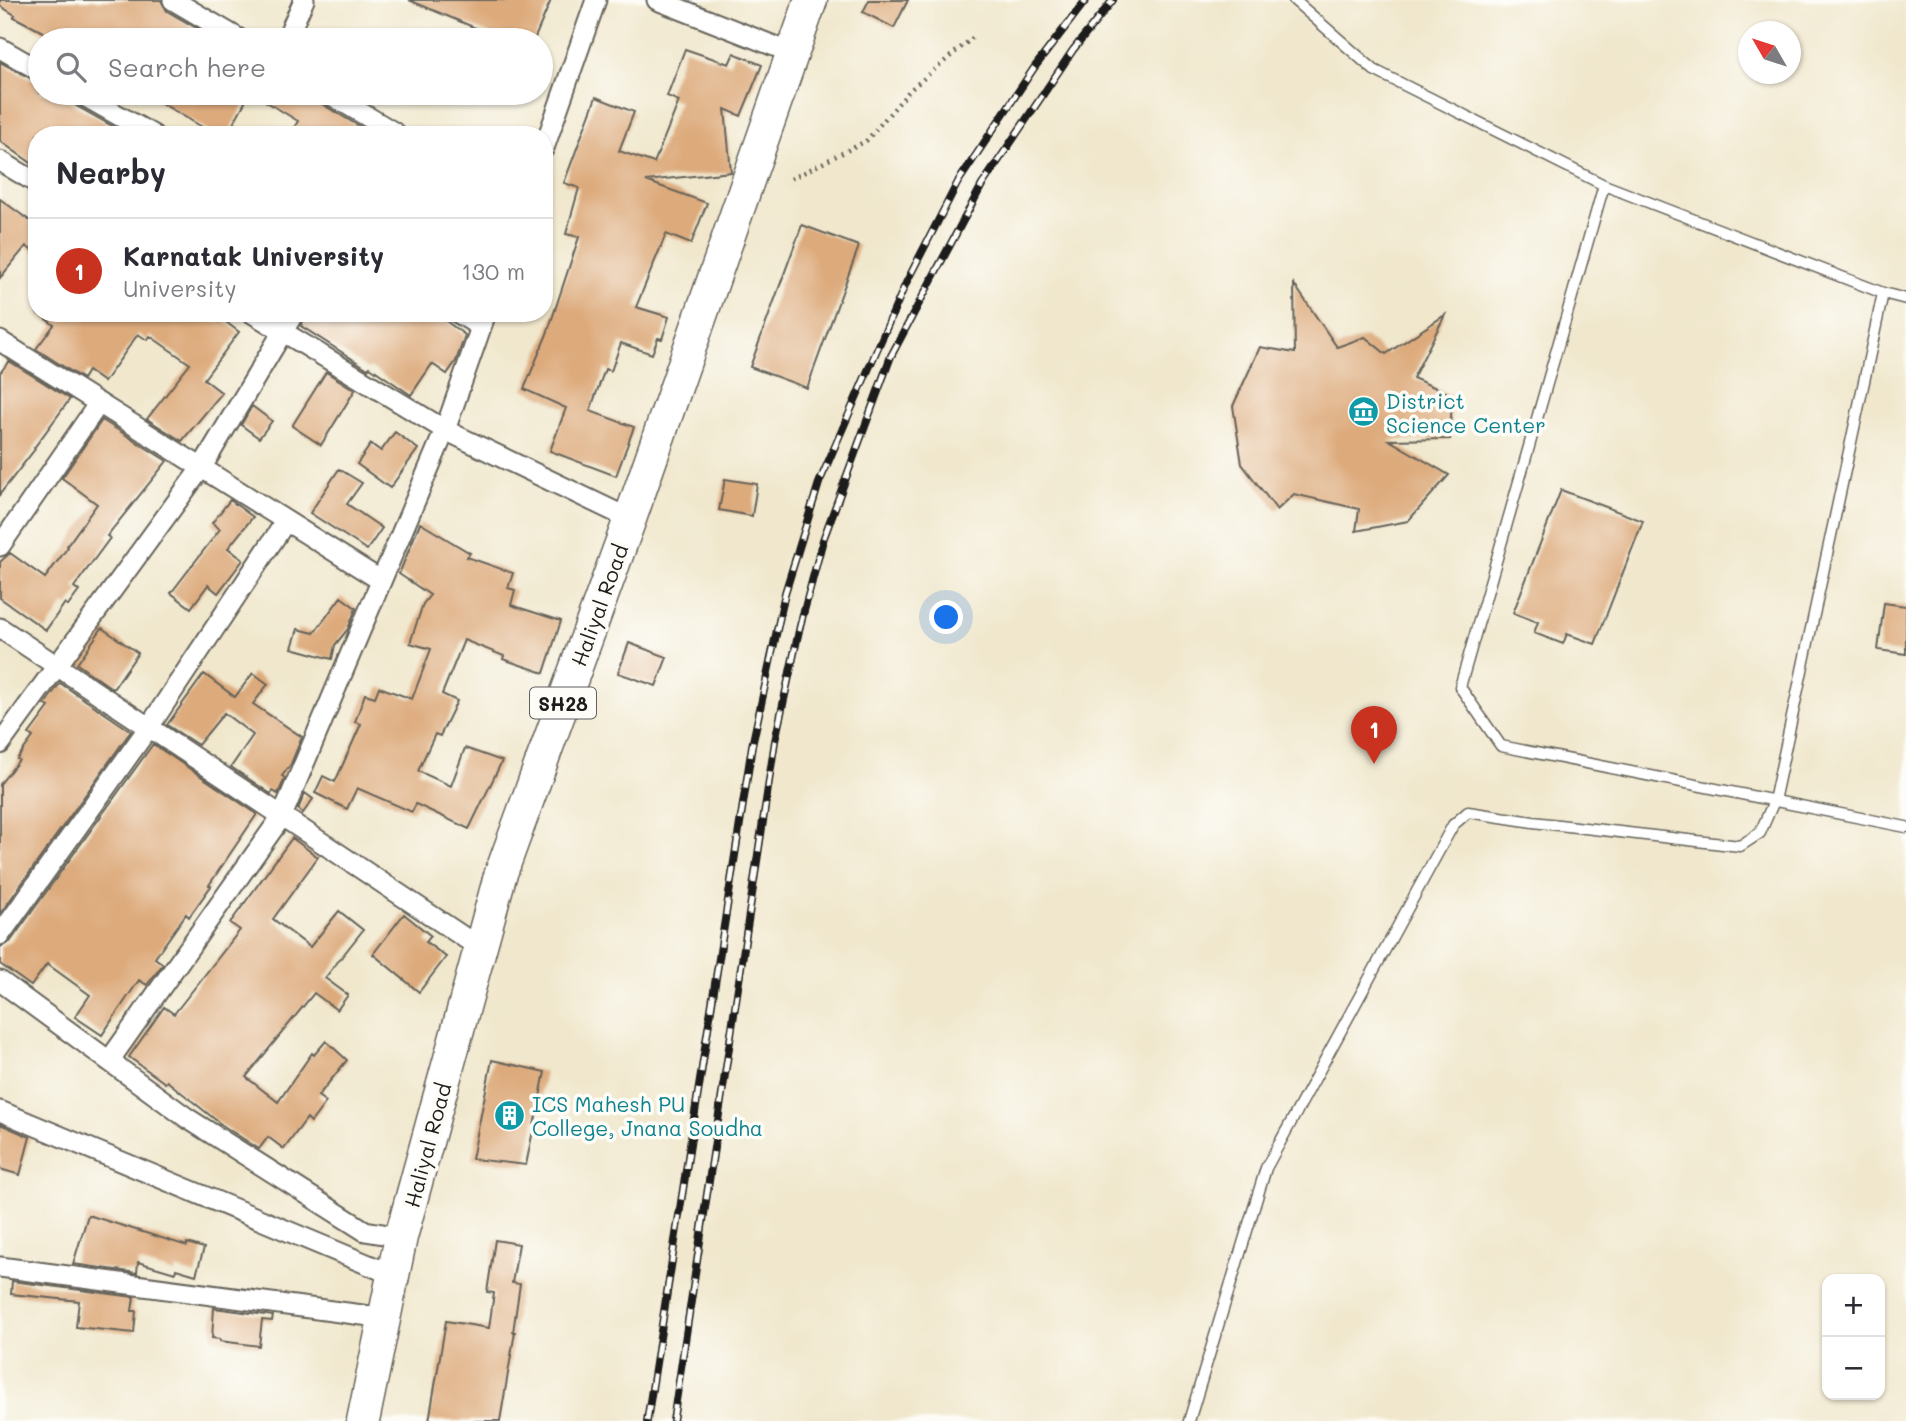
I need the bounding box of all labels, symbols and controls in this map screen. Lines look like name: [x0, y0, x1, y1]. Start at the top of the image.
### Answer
north arrow: [1738, 21, 1801, 84]
search box: [28, 28, 553, 105]
icon: search: [52, 48, 90, 86]
text: Search here: [108, 50, 266, 84]
text: Nearby: [56, 152, 166, 192]
text: Karnatak University: [123, 239, 384, 273]
text: 1: [74, 256, 84, 286]
text: 130 m: [461, 256, 525, 286]
text: University: [123, 273, 236, 303]
place label: District Science Center: [1386, 387, 1546, 438]
museum icon: District Science Center: [1346, 395, 1380, 429]
street label: Haliyal Road: [564, 540, 634, 670]
your location: [929, 600, 963, 634]
road number: SH28: [530, 688, 596, 718]
pin: 1: [1351, 706, 1397, 764]
street label: Haliyal Road: [397, 1080, 457, 1210]
place label: ICS Mahesh PU College, Jnana Soudha: [532, 1090, 763, 1141]
building icon: ICS Mahesh PU College, Jnana Soudha: [492, 1098, 526, 1132]
map controls: [1822, 1274, 1885, 1400]
button: +: [1822, 1274, 1885, 1337]
button: −: [1822, 1337, 1885, 1400]

